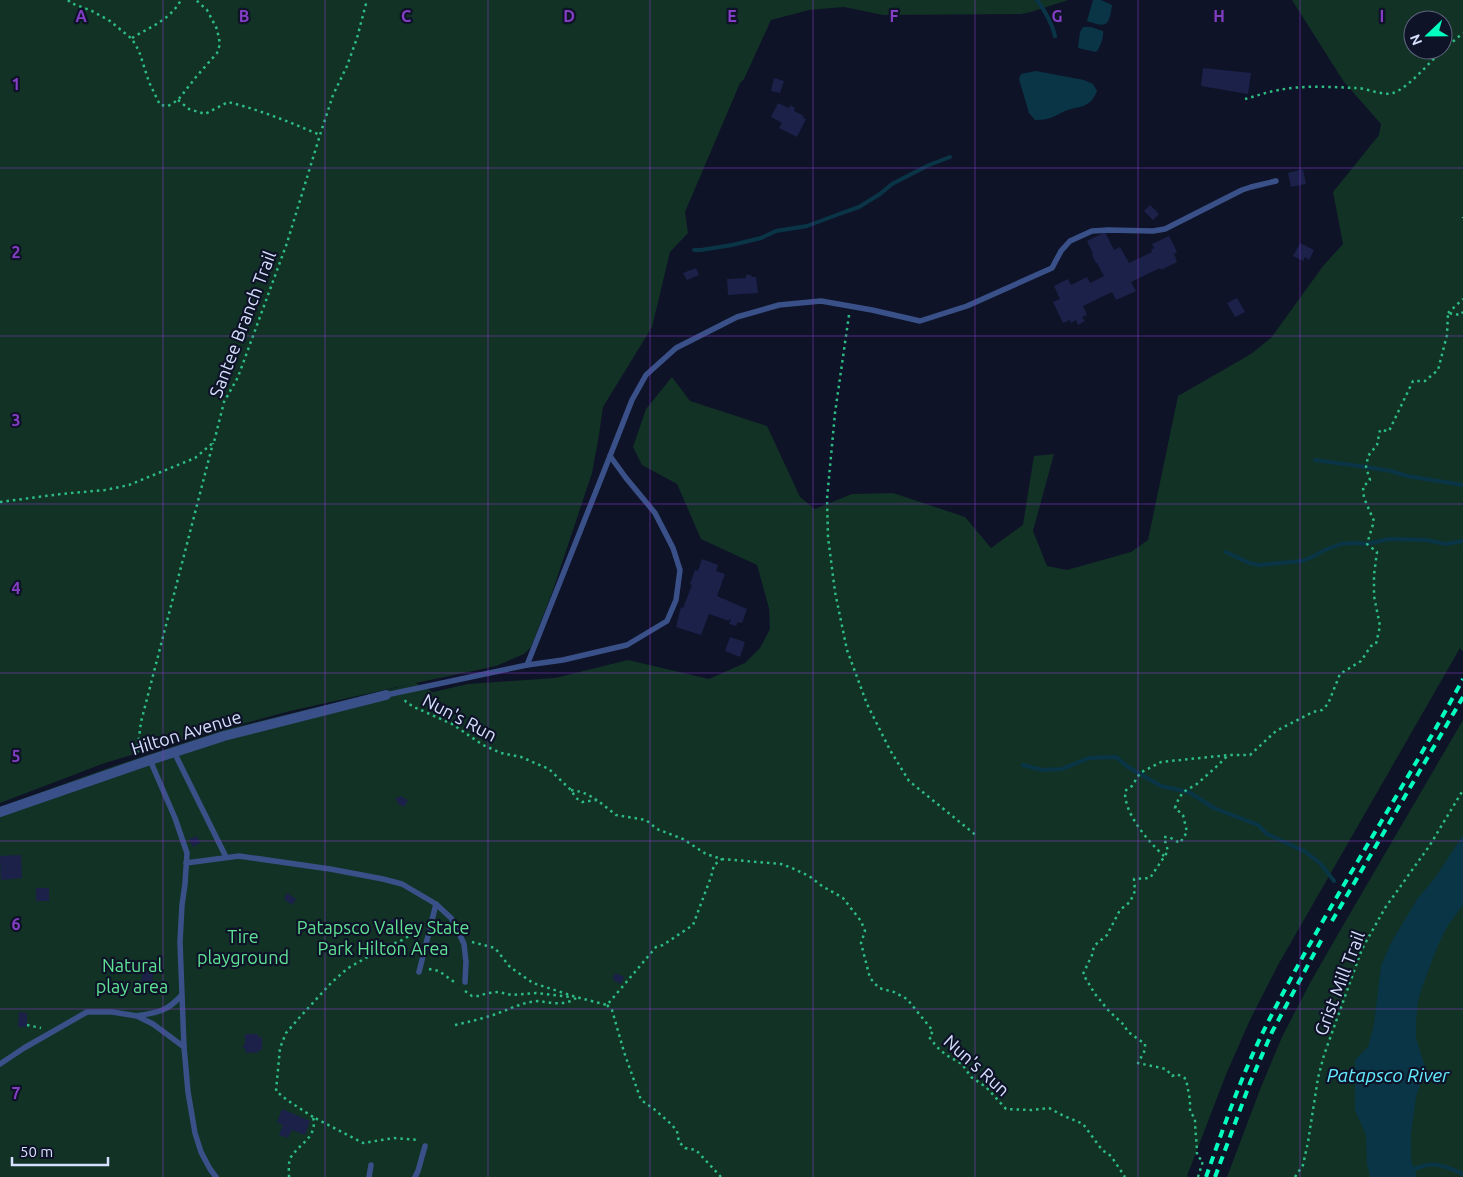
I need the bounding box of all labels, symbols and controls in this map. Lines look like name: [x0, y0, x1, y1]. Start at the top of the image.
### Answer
text: A: [75, 7, 87, 25]
text: B: [239, 7, 249, 25]
text: C: [401, 7, 411, 25]
text: D: [563, 7, 575, 25]
text: E: [727, 7, 737, 25]
text: F: [890, 7, 899, 25]
text: G: [1051, 7, 1063, 25]
text: H: [1213, 7, 1225, 25]
text: I: [1380, 7, 1384, 25]
north arrow: [1403, 10, 1453, 60]
text: N: [1407, 32, 1425, 48]
text: 1: [11, 75, 21, 93]
text: 2: [11, 243, 21, 261]
street label: Santee Branch Trail: [205, 248, 279, 400]
text: 3: [11, 411, 21, 429]
text: 4: [11, 579, 21, 597]
street label: Nun's Run: [420, 689, 500, 745]
street label: Hilton Avenue: [128, 706, 244, 758]
text: 5: [11, 747, 21, 765]
text: 6: [11, 915, 21, 933]
park label: Patapsco Valley State Park Hilton Area: [297, 917, 469, 958]
park label: Tire playground: [197, 926, 289, 967]
street label: Grist Mill Trail: [1310, 928, 1368, 1038]
park label: Natural play area: [96, 955, 168, 996]
street label: Nun's Run: [940, 1030, 1014, 1100]
water label: Patapsco River: [1327, 1064, 1450, 1086]
text: 7: [11, 1084, 21, 1102]
scale bar: [12, 1134, 109, 1166]
text: 50 m: [20, 1143, 53, 1160]

